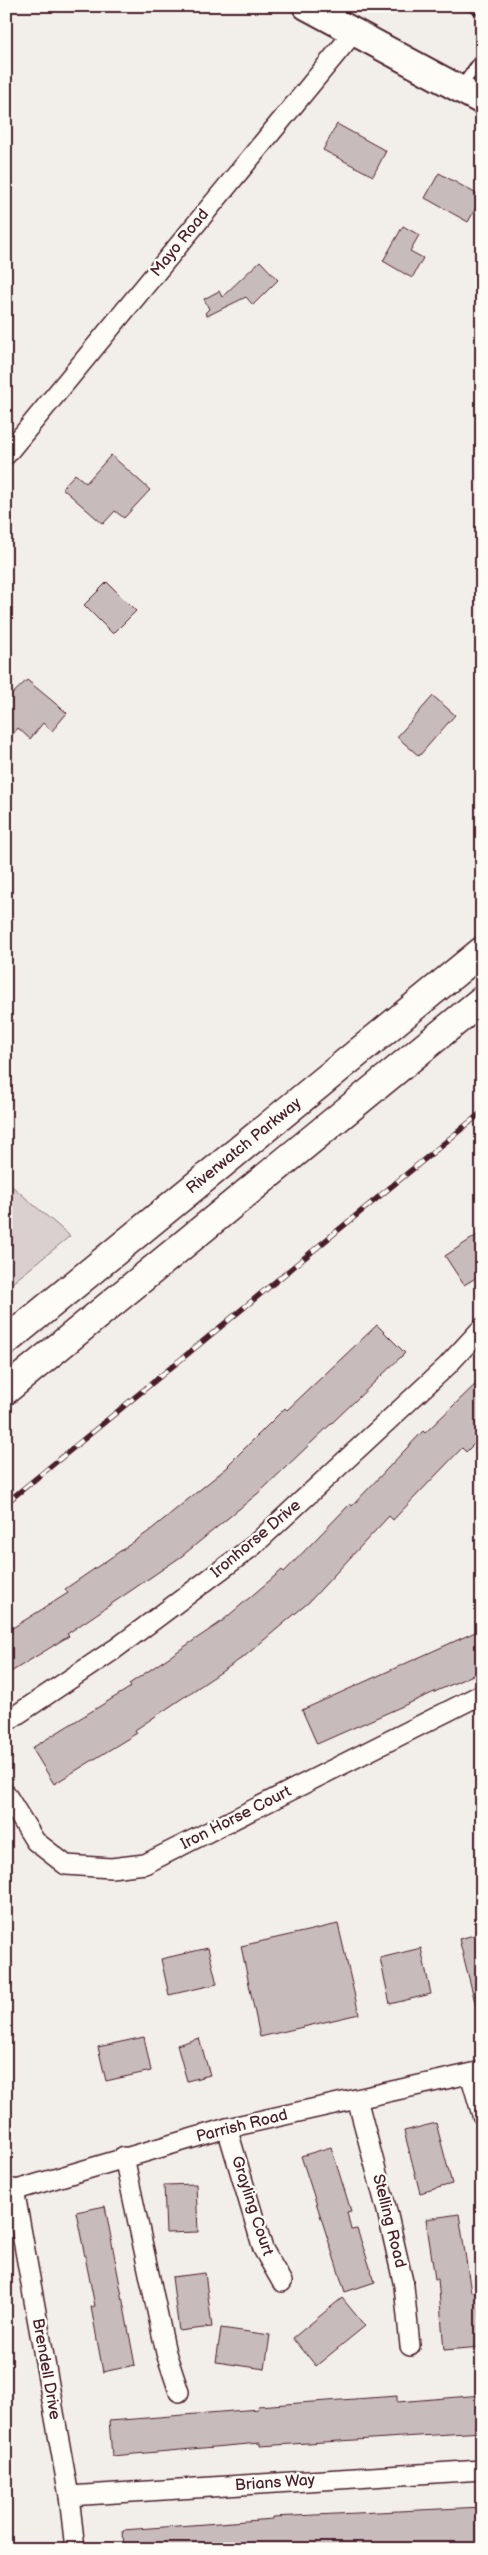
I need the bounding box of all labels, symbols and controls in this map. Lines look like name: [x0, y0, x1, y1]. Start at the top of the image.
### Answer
street label: Mayo Road: [147, 205, 213, 281]
street label: Riverwatch Parkway: [183, 1093, 306, 1198]
street label: Ironhorse Drive: [207, 1496, 305, 1582]
street label: Iron Horse Court: [178, 1782, 294, 1854]
street label: Parrish Road: [194, 2105, 290, 2147]
street label: Grayling Court: [227, 2154, 277, 2258]
street label: Stelling Road: [368, 2172, 410, 2270]
street label: Brendell Drive: [28, 2317, 64, 2422]
street label: Brians Way: [234, 2471, 316, 2495]

